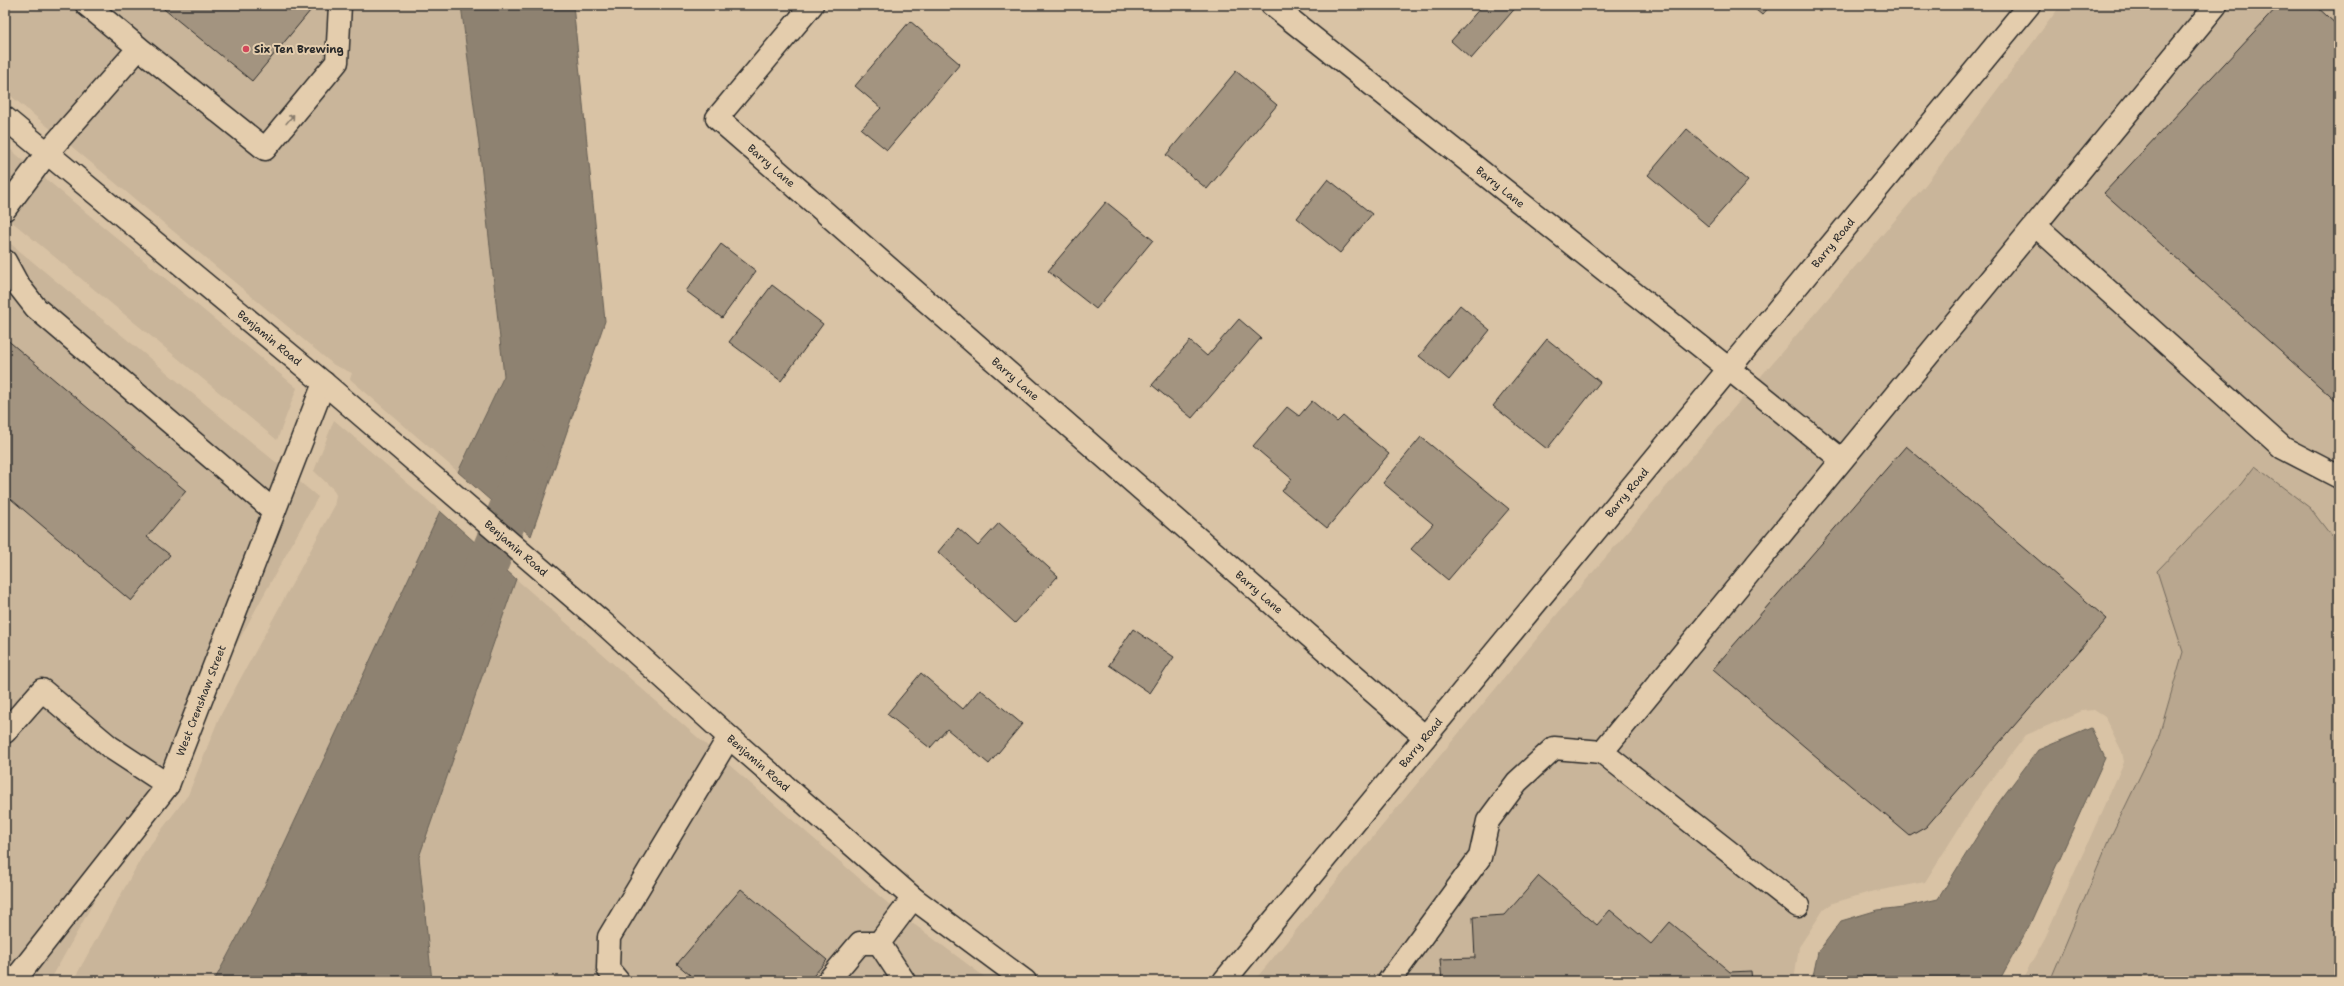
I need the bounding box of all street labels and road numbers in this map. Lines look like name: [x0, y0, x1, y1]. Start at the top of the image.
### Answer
street label: Barry Lane: [744, 141, 798, 191]
street label: Barry Lane: [1472, 163, 1528, 211]
street label: Barry Road: [1808, 215, 1858, 271]
street label: Benjamin Road: [234, 307, 305, 369]
street label: Barry Lane: [988, 354, 1042, 404]
street label: Barry Road: [1602, 465, 1652, 521]
street label: Benjamin Road: [481, 517, 551, 580]
street label: Barry Lane: [1232, 568, 1286, 617]
street label: West Crenshaw Street: [173, 643, 230, 758]
street label: Barry Road: [1396, 715, 1446, 771]
street label: Benjamin Road: [723, 731, 793, 795]

